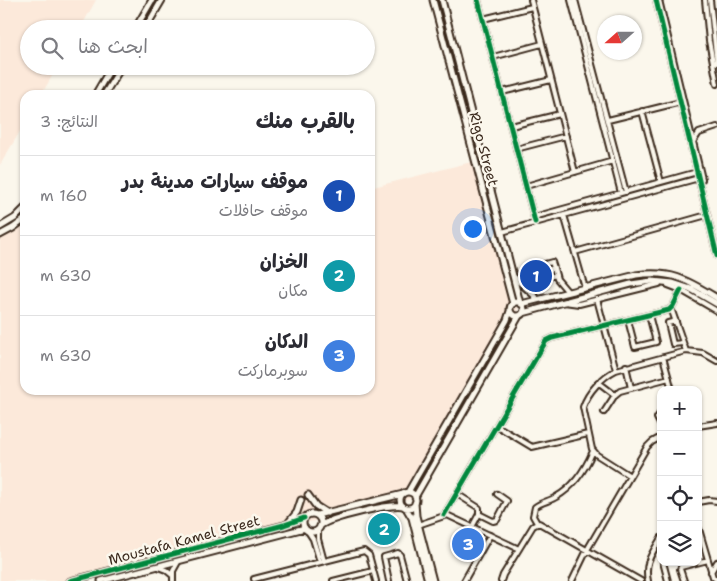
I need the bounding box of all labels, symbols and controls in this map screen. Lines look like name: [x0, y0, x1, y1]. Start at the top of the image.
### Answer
north arrow: [597, 15, 642, 60]
search box: [20, 20, 375, 75]
icon: search: [38, 34, 66, 62]
text: ابحث هنا: [78, 34, 148, 59]
text: بالقرب منك: [256, 107, 355, 135]
street label: Rigo Street: [465, 110, 503, 188]
text: النتائج: 3: [40, 111, 98, 132]
text: موقف سيارات مدينة بدر: [122, 169, 308, 194]
text: 160 m: [40, 185, 87, 206]
text: 1: [335, 185, 343, 206]
text: موقف حافلات: [219, 200, 308, 221]
your location: [460, 216, 486, 242]
text: الخزان: [260, 249, 308, 274]
pin: 1: [520, 257, 552, 295]
text: 630 m: [40, 265, 92, 286]
text: 2: [333, 265, 345, 286]
text: مكان: [278, 280, 308, 301]
text: الدكان: [265, 329, 308, 354]
text: 630 m: [40, 345, 92, 366]
text: 3: [333, 345, 345, 366]
text: سوبرماركت: [238, 360, 308, 381]
map controls: [657, 386, 702, 566]
button: +: [657, 386, 702, 431]
button: −: [657, 431, 702, 476]
button: locate: [657, 476, 702, 521]
pin: 2: [368, 510, 400, 548]
street label: Moustafa Kamel Street: [106, 511, 262, 569]
button: layers: [657, 521, 702, 566]
pin: 3: [452, 525, 484, 563]

